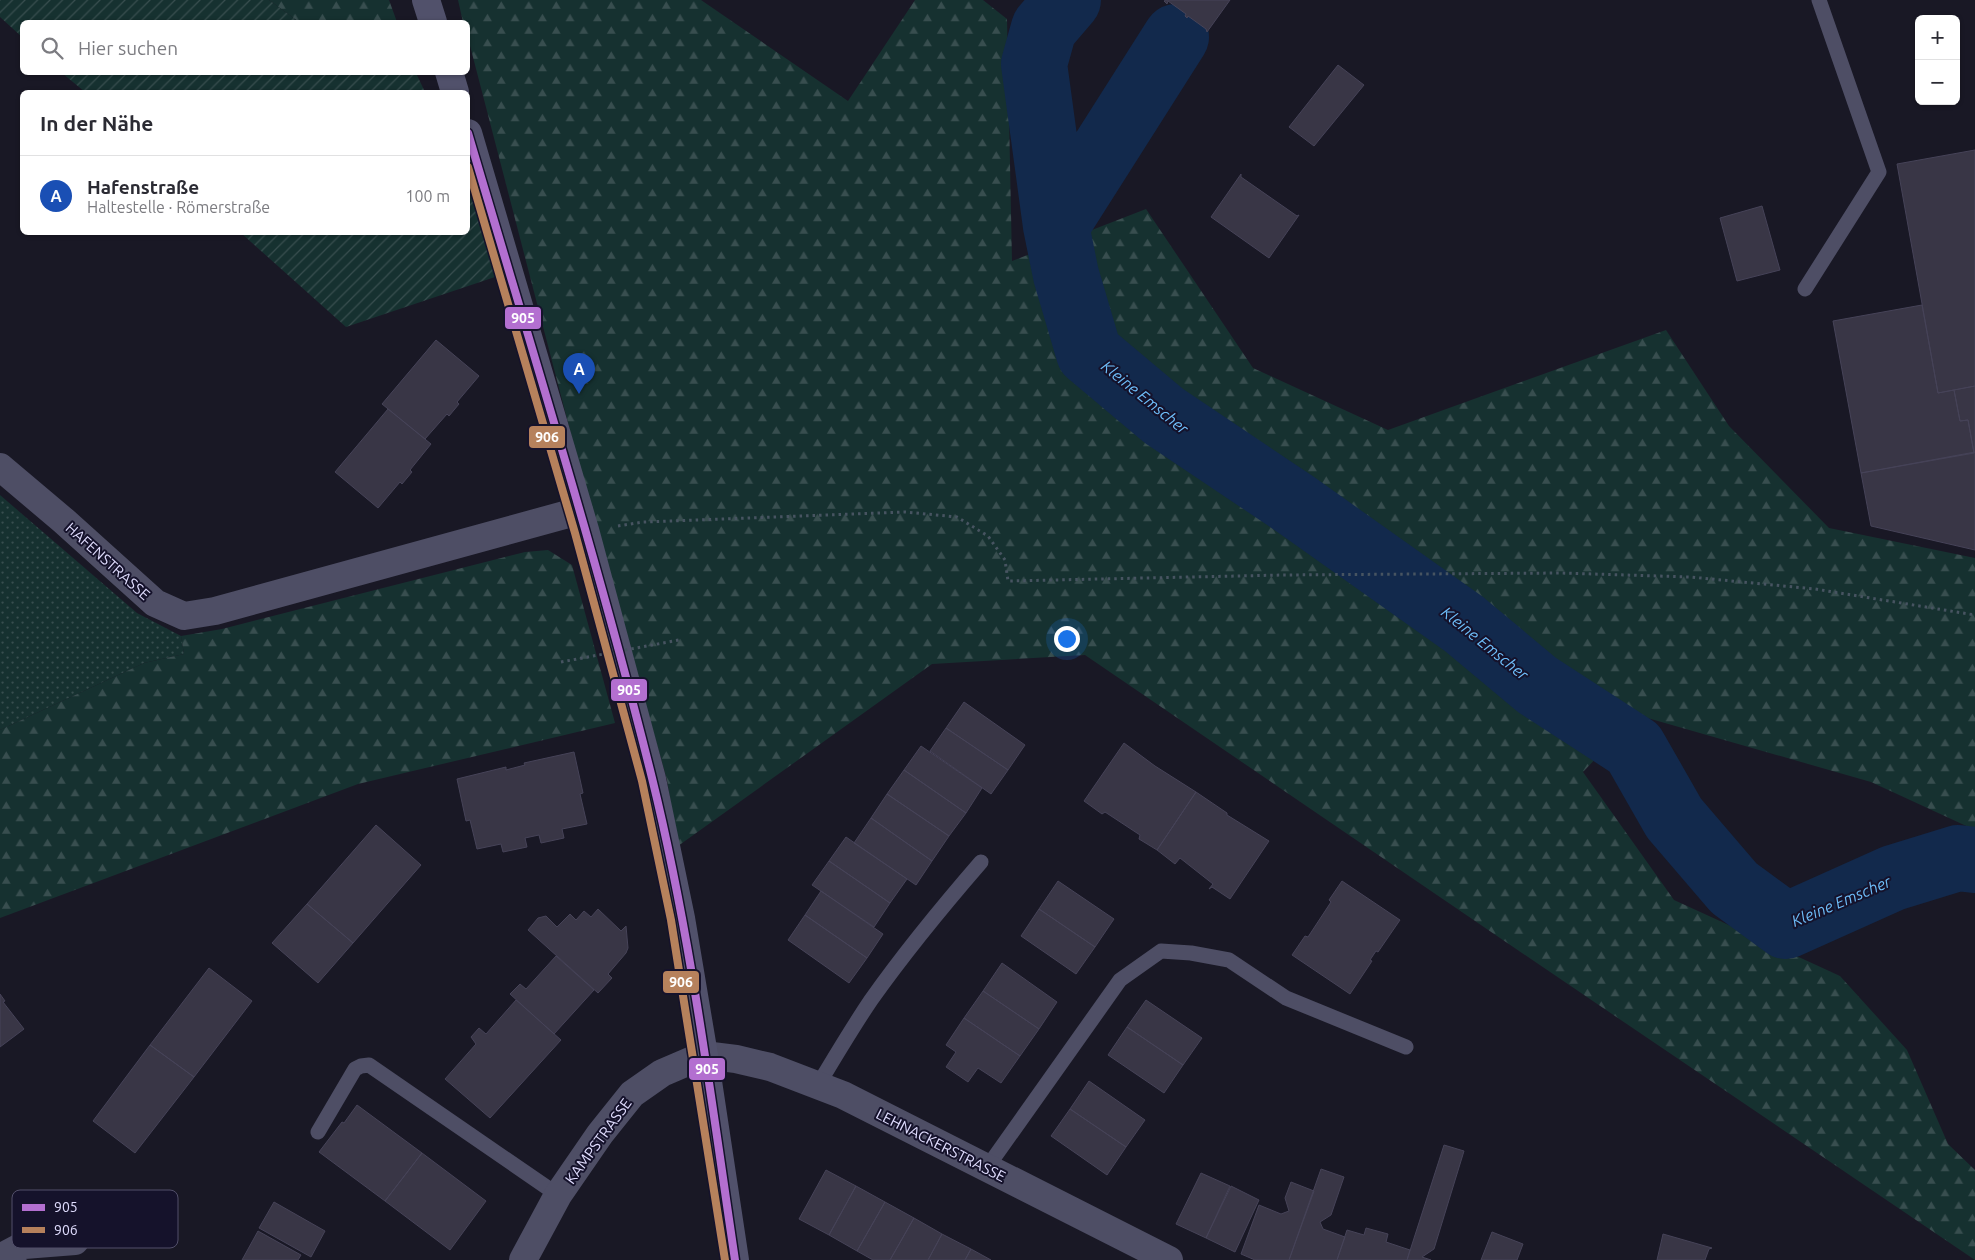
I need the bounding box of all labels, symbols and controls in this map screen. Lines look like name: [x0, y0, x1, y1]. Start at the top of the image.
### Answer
map controls: [1915, 15, 1960, 105]
button: +: [1915, 15, 1960, 60]
search box: [20, 20, 470, 75]
icon: search: [38, 34, 66, 62]
text: Hier suchen: [78, 37, 178, 59]
button: −: [1915, 60, 1960, 105]
text: In der Nähe: [40, 111, 153, 135]
text: Hafenstraße: [87, 176, 199, 198]
text: A: [50, 187, 62, 205]
text: 100 m: [405, 187, 450, 205]
text: Haltestelle · Römerstraße: [87, 198, 270, 216]
line badge: 905: [504, 306, 542, 330]
text: 905: [511, 310, 535, 326]
pin: A: [563, 353, 595, 394]
water label: Kleine Emscher: [1098, 357, 1193, 438]
line badge: 906: [528, 425, 566, 449]
text: 906: [535, 429, 559, 445]
street label: HAFENSTRASSE: [62, 519, 154, 603]
water label: Kleine Emscher: [1438, 603, 1533, 684]
your location: [1054, 626, 1080, 652]
line badge: 905: [610, 678, 648, 702]
text: 905: [617, 682, 641, 698]
water label: Kleine Emscher: [1789, 872, 1894, 930]
line badge: 906: [662, 970, 700, 994]
text: 906: [669, 974, 693, 990]
line badge: 905: [688, 1057, 726, 1081]
text: 905: [695, 1061, 719, 1077]
street label: KAMPSTRASSE: [561, 1095, 635, 1187]
street label: LEHNACKERSTRASSE: [873, 1105, 1009, 1185]
legend: [12, 1190, 178, 1248]
text: 905: [54, 1199, 78, 1215]
text: 906: [54, 1222, 78, 1238]

